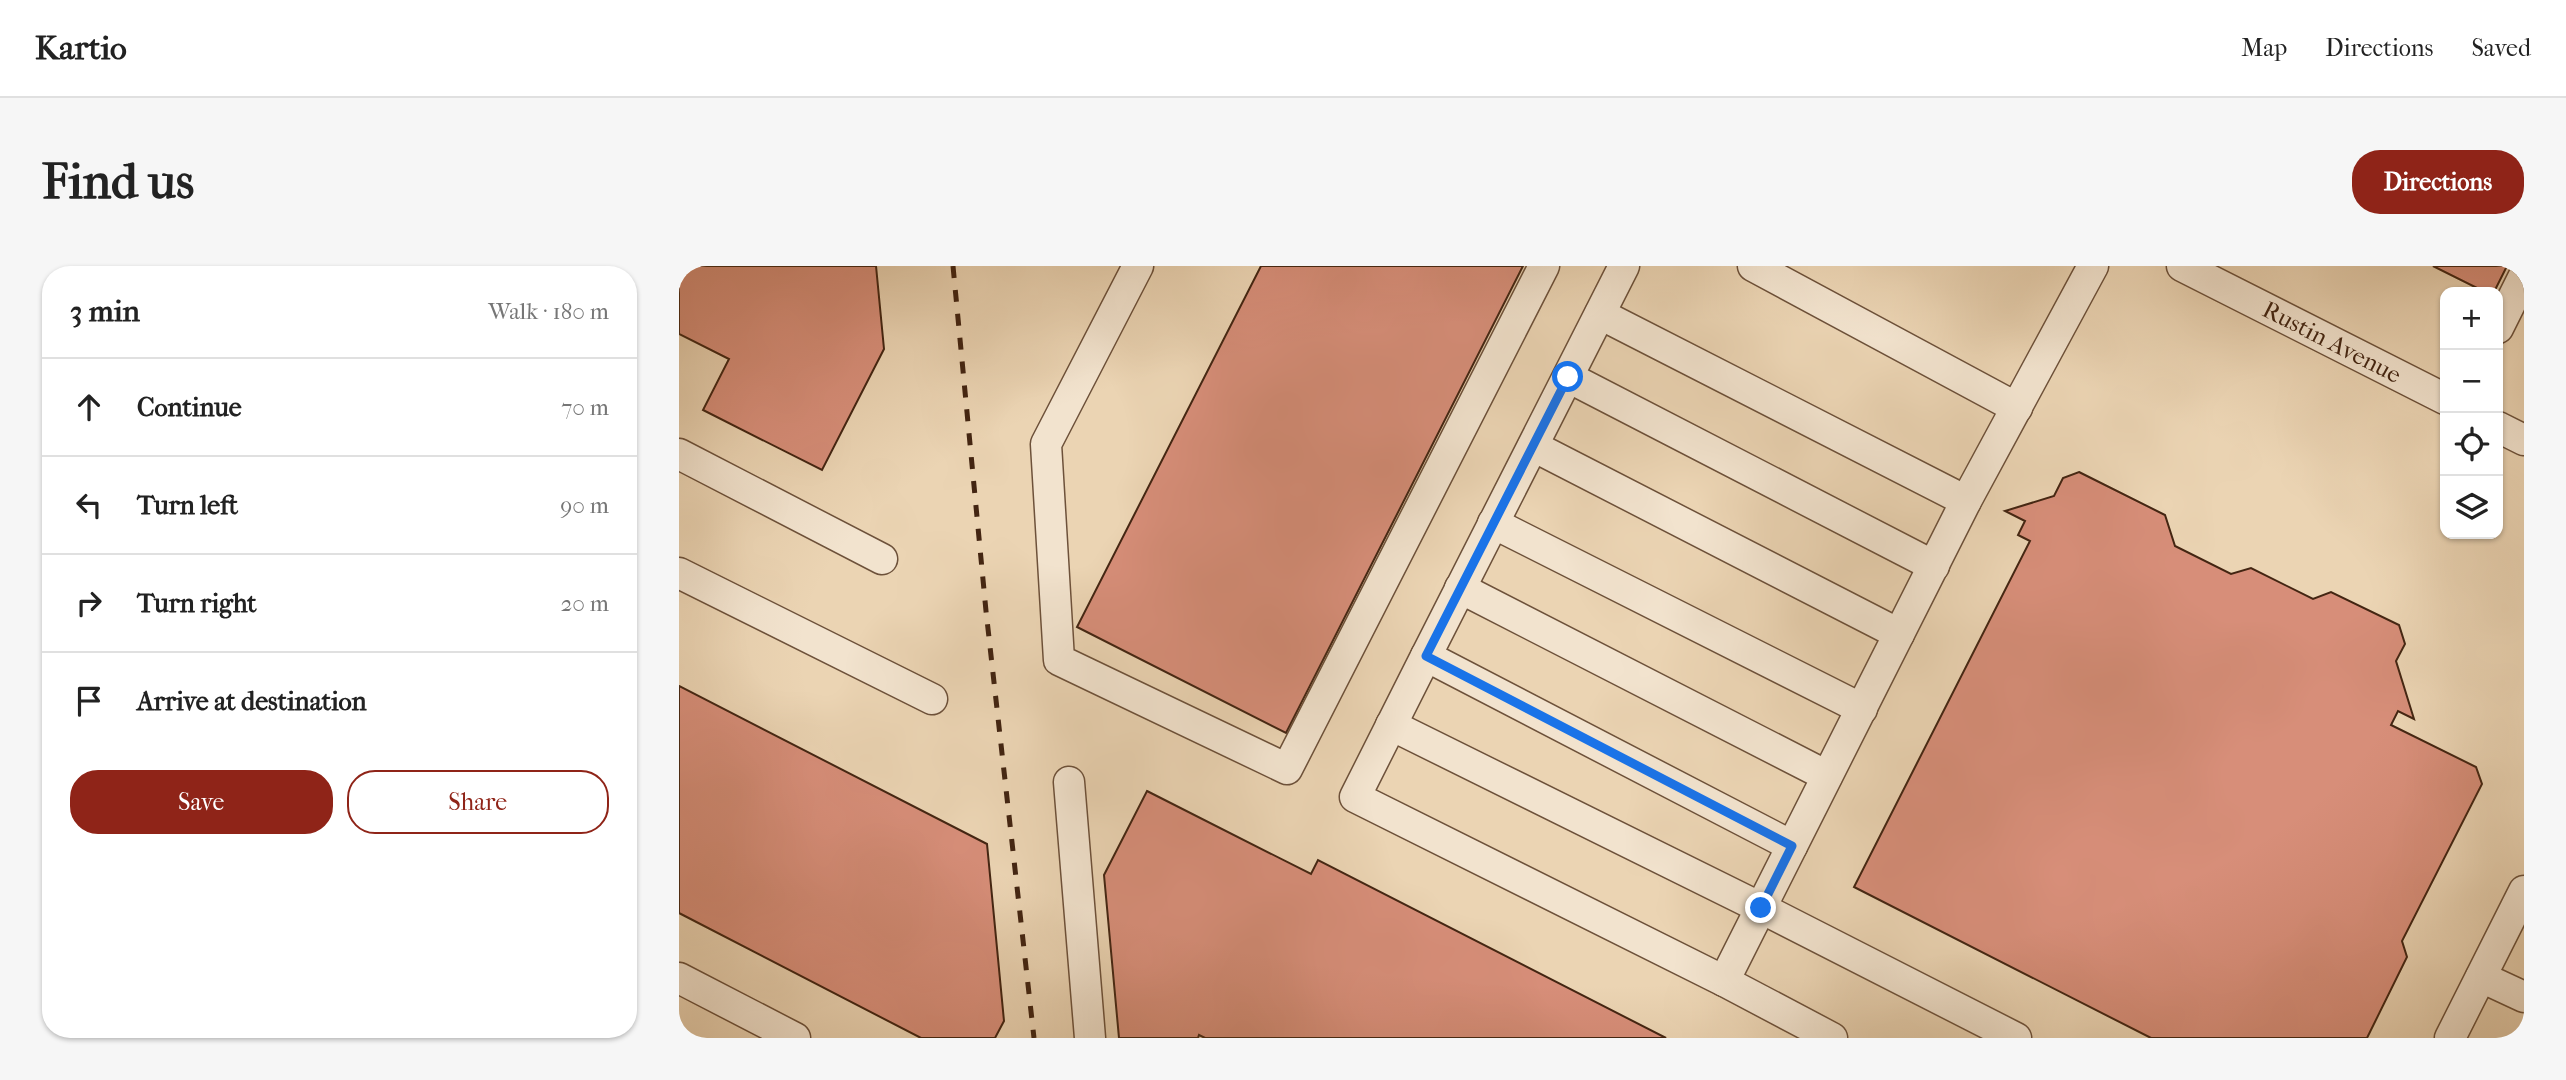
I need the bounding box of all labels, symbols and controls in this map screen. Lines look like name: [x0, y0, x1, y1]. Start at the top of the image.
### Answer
text: Kartio: [35, 29, 127, 68]
text: Map: [2241, 34, 2287, 62]
text: Directions: [2325, 34, 2433, 62]
text: Saved: [2471, 34, 2531, 62]
button: Directions: [2352, 150, 2524, 214]
text: Find us: [42, 153, 194, 211]
map controls: [2440, 287, 2503, 539]
button: +: [2440, 287, 2503, 350]
text: 3 min: [70, 294, 140, 329]
street label: Rustin Avenue: [2258, 295, 2406, 389]
text: Walk · 180 m: [488, 298, 609, 325]
button: −: [2440, 350, 2503, 413]
route start: [1552, 361, 1583, 392]
icon: ahead: [70, 388, 108, 426]
text: Continue: [137, 392, 242, 423]
text: 70 m: [561, 394, 609, 421]
button: locate: [2440, 413, 2503, 476]
button: layers: [2440, 476, 2503, 539]
icon: left: [70, 486, 108, 524]
text: Turn left: [137, 490, 238, 521]
text: 90 m: [560, 492, 609, 519]
icon: right: [70, 584, 108, 622]
text: Turn right: [137, 588, 257, 619]
text: 20 m: [560, 590, 609, 617]
icon: arrive: [70, 682, 108, 720]
text: Arrive at destination: [137, 686, 367, 717]
button: Save: [70, 770, 333, 834]
button: Share: [347, 770, 609, 834]
route end: [1745, 892, 1776, 923]

